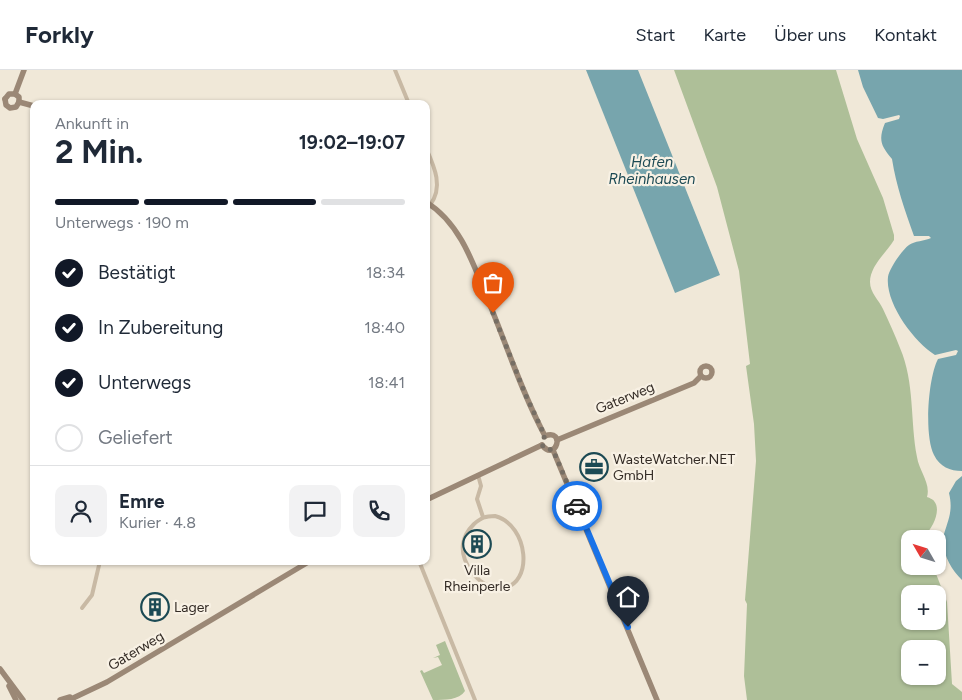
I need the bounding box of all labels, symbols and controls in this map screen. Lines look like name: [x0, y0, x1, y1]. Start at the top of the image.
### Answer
text: Forkly: [25, 20, 94, 49]
text: Start: [636, 24, 675, 46]
text: Karte: [703, 24, 746, 46]
text: Über uns: [774, 24, 846, 46]
text: Kontakt: [874, 24, 937, 46]
text: Ankunft in: [55, 114, 129, 133]
text: 19:02–19:07: [299, 131, 405, 154]
text: 2 Min.: [55, 133, 143, 171]
water label: Hafen Rheinhausen: [608, 153, 696, 188]
text: Unterwegs · 190 m: [55, 213, 189, 232]
icon: check: [55, 259, 83, 287]
text: Bestätigt: [98, 261, 176, 284]
pin: [472, 262, 514, 313]
text: 18:34: [366, 263, 405, 282]
icon: bag: [479, 269, 507, 297]
icon: check: [55, 314, 83, 342]
text: In Zubereitung: [98, 316, 223, 339]
text: 18:40: [364, 318, 405, 337]
icon: check: [55, 369, 83, 397]
text: Unterwegs: [98, 371, 191, 394]
text: 18:41: [368, 373, 405, 392]
street label: Gaterweg: [593, 378, 657, 418]
text: Geliefert: [98, 426, 173, 449]
place label: WasteWatcher.NET GmbH: [613, 451, 736, 484]
office icon: WasteWatcher.NET GmbH: [579, 452, 609, 482]
courier: [552, 481, 602, 531]
button: person: [55, 485, 107, 537]
button: chat: [289, 485, 341, 537]
button: phone: [353, 485, 405, 537]
text: Emre: [119, 490, 165, 513]
icon: car: [563, 492, 591, 520]
text: Kurier · 4.8: [119, 513, 196, 532]
building icon: Villa Rheinperle: [462, 529, 492, 559]
north arrow: [901, 530, 946, 575]
map controls: [901, 530, 946, 685]
place label: Villa Rheinperle: [444, 562, 511, 595]
pin: [607, 576, 649, 627]
icon: home: [614, 583, 642, 611]
button: +: [901, 585, 946, 630]
building icon: Lager: [140, 592, 170, 622]
place label: Lager: [174, 599, 209, 616]
street label: Gaterweg: [105, 628, 167, 674]
button: −: [901, 640, 946, 685]

